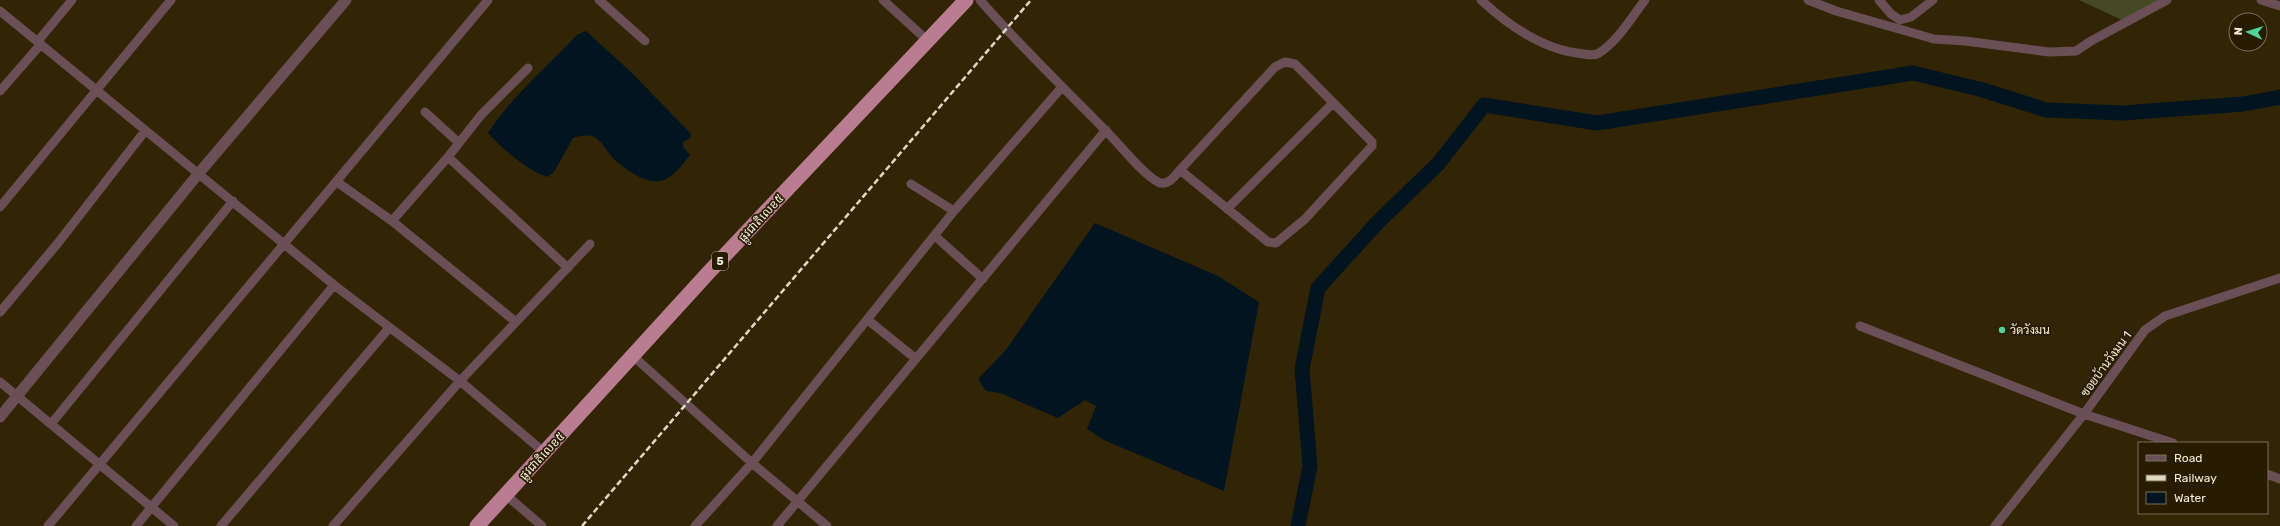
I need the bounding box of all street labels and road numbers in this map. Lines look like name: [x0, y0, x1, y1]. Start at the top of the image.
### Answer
street label: ផ្លូវជាតិលេខ៥: [735, 191, 789, 247]
road number: 5: [712, 252, 728, 270]
street label: ซอยบ้านวังมน 1: [2078, 329, 2134, 399]
street label: ផ្លូវជាតិលេខ៥: [516, 429, 570, 485]

